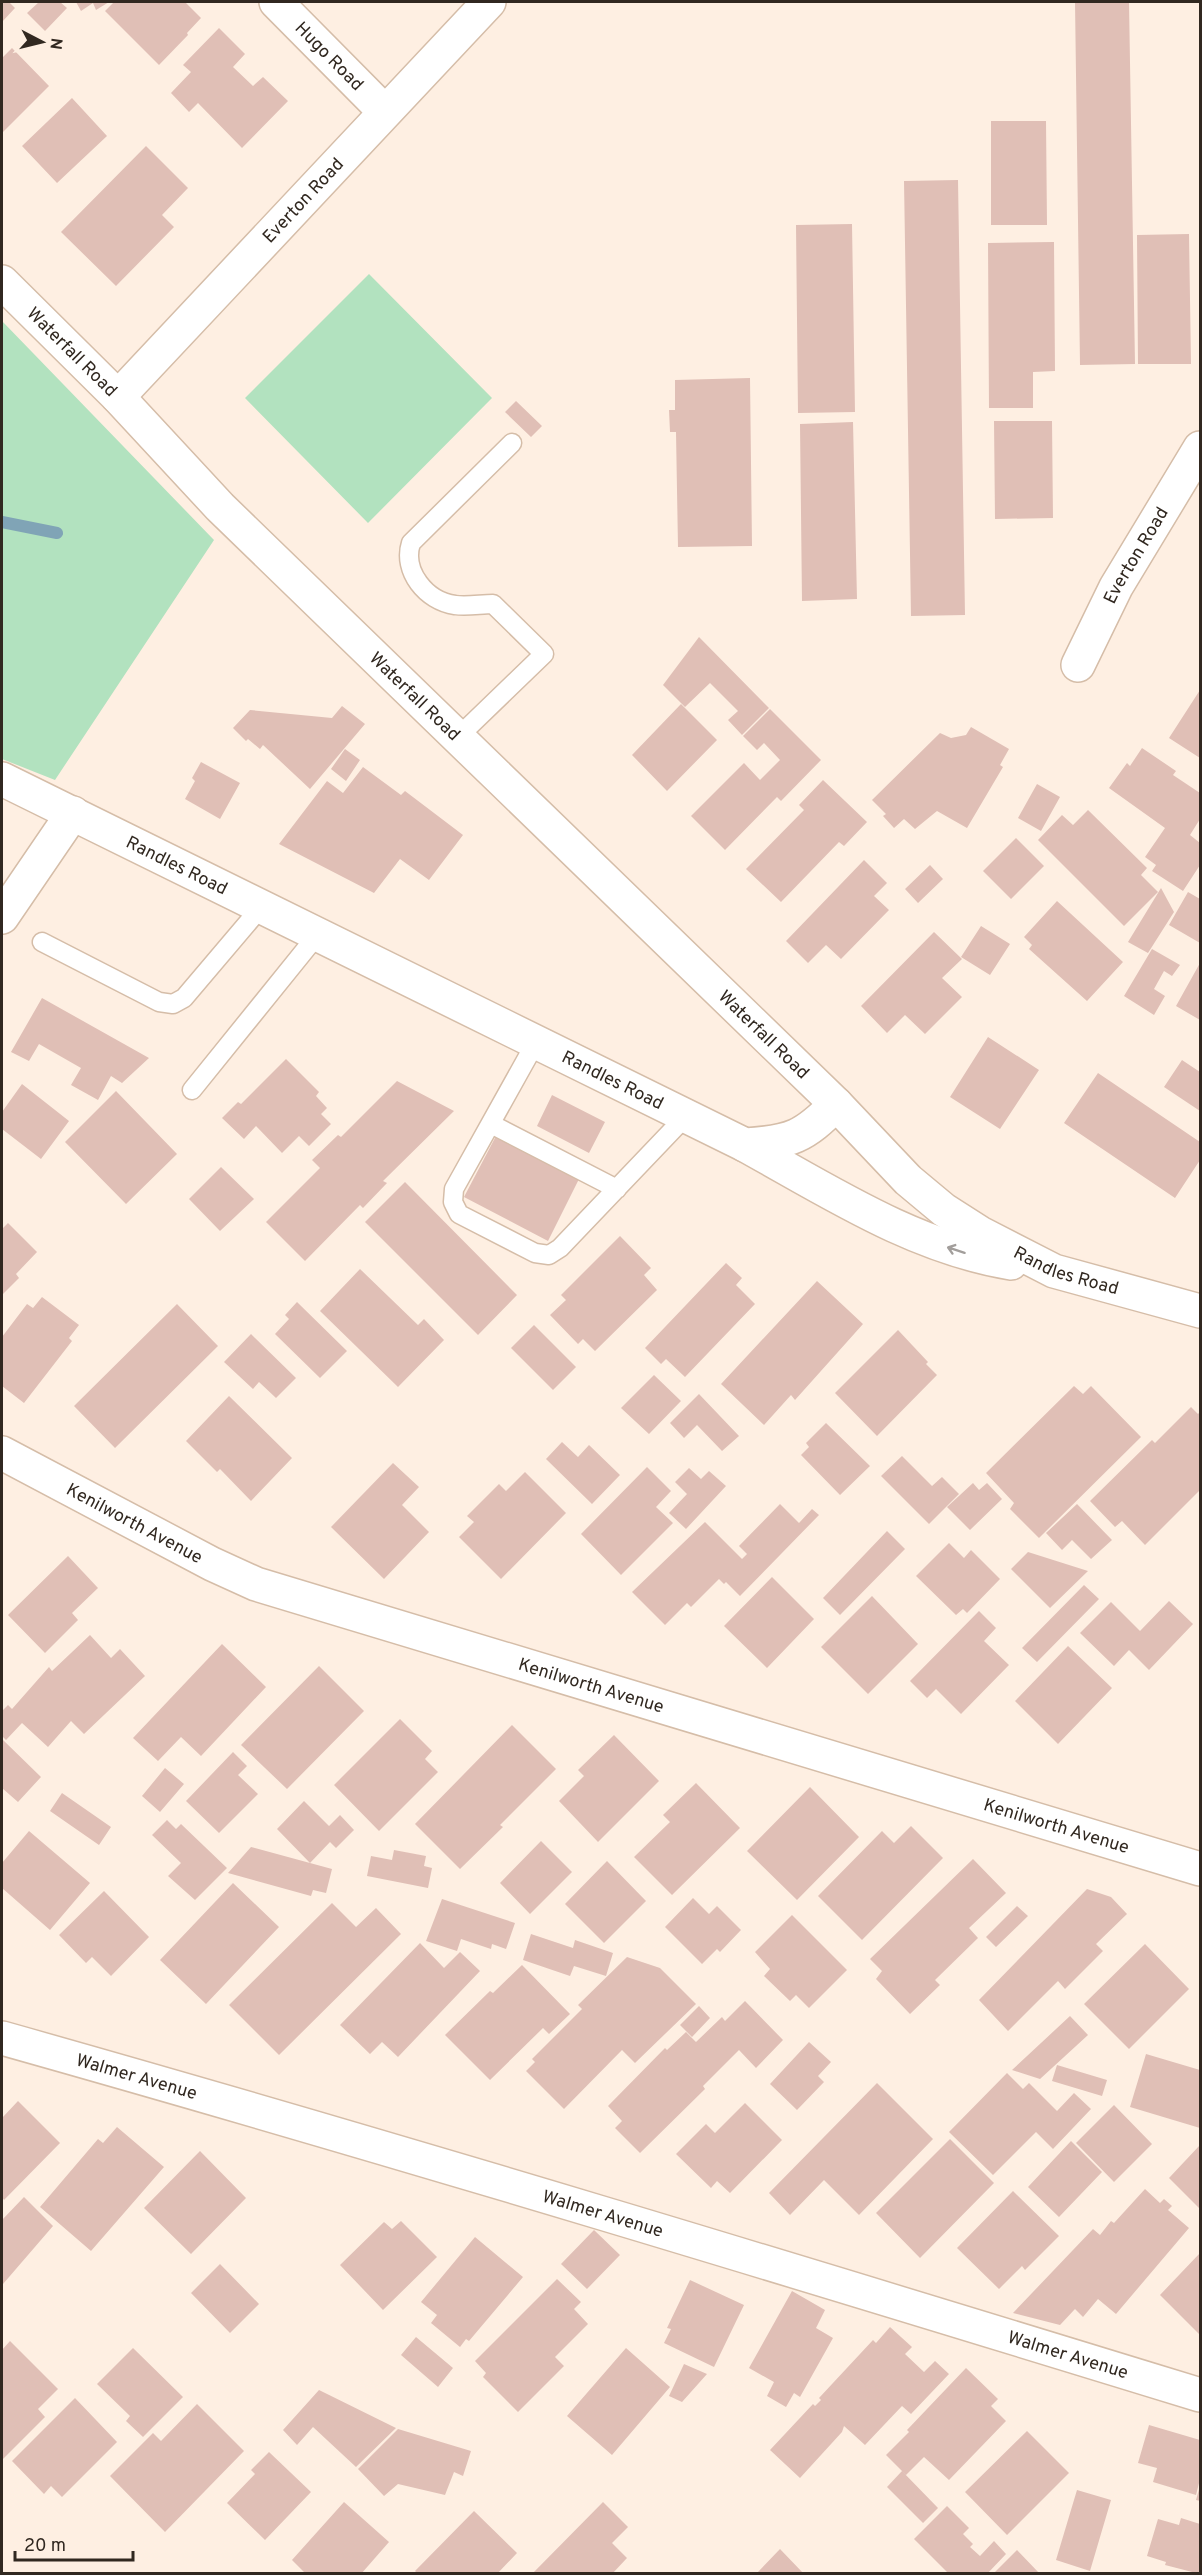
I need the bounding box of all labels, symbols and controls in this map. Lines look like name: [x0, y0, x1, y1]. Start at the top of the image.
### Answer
north arrow: [12, 12, 72, 72]
street label: Hugo Road: [289, 17, 368, 97]
text: N: [44, 37, 66, 51]
street label: Everton Road: [258, 154, 350, 249]
street label: Waterfall Road: [21, 303, 121, 403]
street label: Everton Road: [1099, 503, 1175, 608]
street label: Waterfall Road: [364, 648, 465, 747]
street label: Randles Road: [122, 832, 231, 901]
street label: Waterfall Road: [713, 986, 814, 1085]
street label: Randles Road: [558, 1047, 667, 1116]
street label: Randles Road: [1009, 1242, 1121, 1301]
one-way arrow: [947, 1243, 966, 1254]
street label: Kenilworth Avenue: [62, 1479, 206, 1570]
street label: Kenilworth Avenue: [515, 1654, 666, 1719]
street label: Kenilworth Avenue: [980, 1794, 1132, 1860]
street label: Walmer Avenue: [73, 2049, 200, 2106]
street label: Walmer Avenue: [539, 2186, 666, 2244]
street label: Walmer Avenue: [1004, 2327, 1131, 2385]
scale bar: [15, 2524, 134, 2562]
text: 20 m: [24, 2535, 66, 2558]

